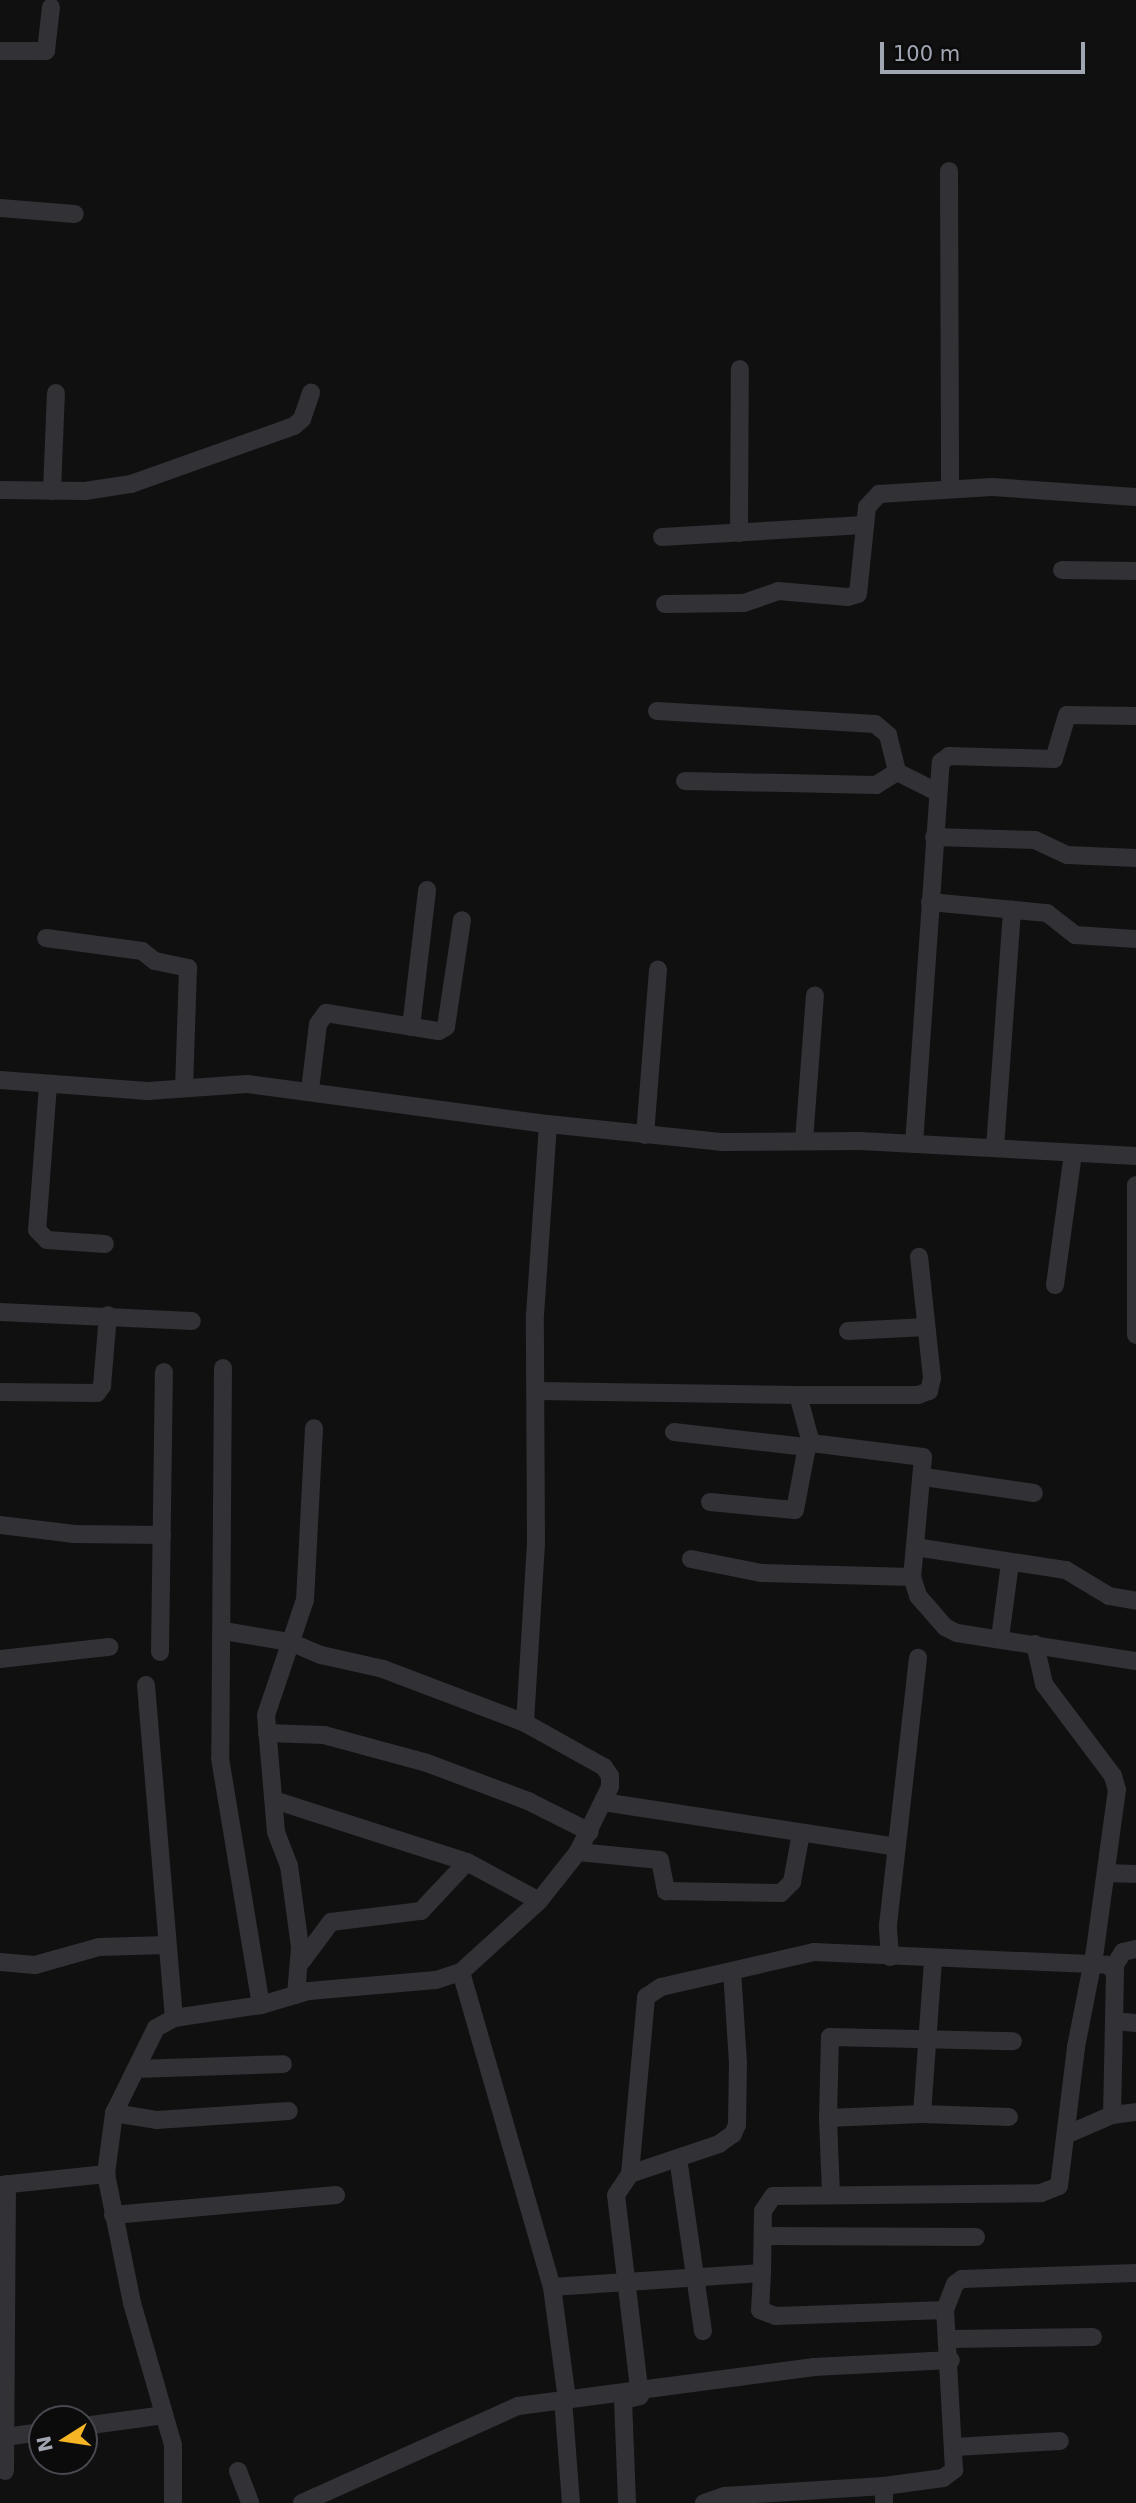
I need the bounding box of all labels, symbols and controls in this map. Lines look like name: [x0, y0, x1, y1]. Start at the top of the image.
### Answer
scale bar: [884, 28, 1089, 72]
text: 100 m: [893, 42, 960, 66]
north arrow: [28, 2405, 98, 2475]
text: N: [32, 2434, 57, 2454]

